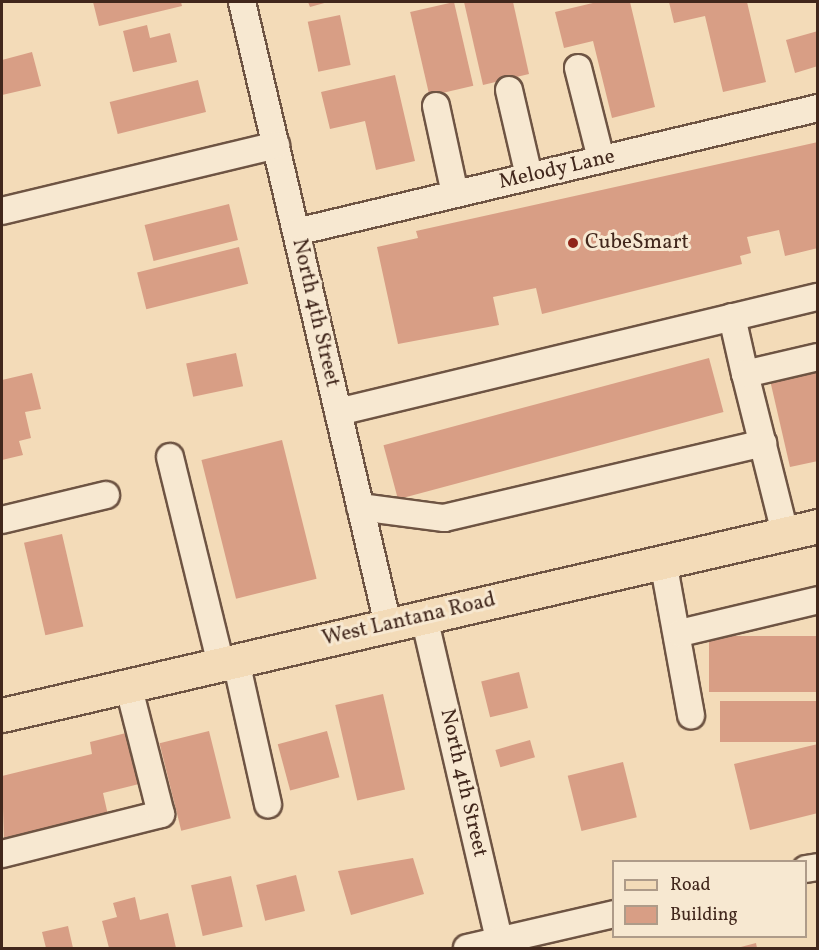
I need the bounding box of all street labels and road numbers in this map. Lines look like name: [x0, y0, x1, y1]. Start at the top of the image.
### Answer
street label: Melody Lane: [496, 144, 618, 196]
street label: North 4th Street: [286, 236, 344, 390]
street label: West Lantana Road: [320, 588, 498, 652]
street label: North 4th Street: [434, 706, 492, 860]

